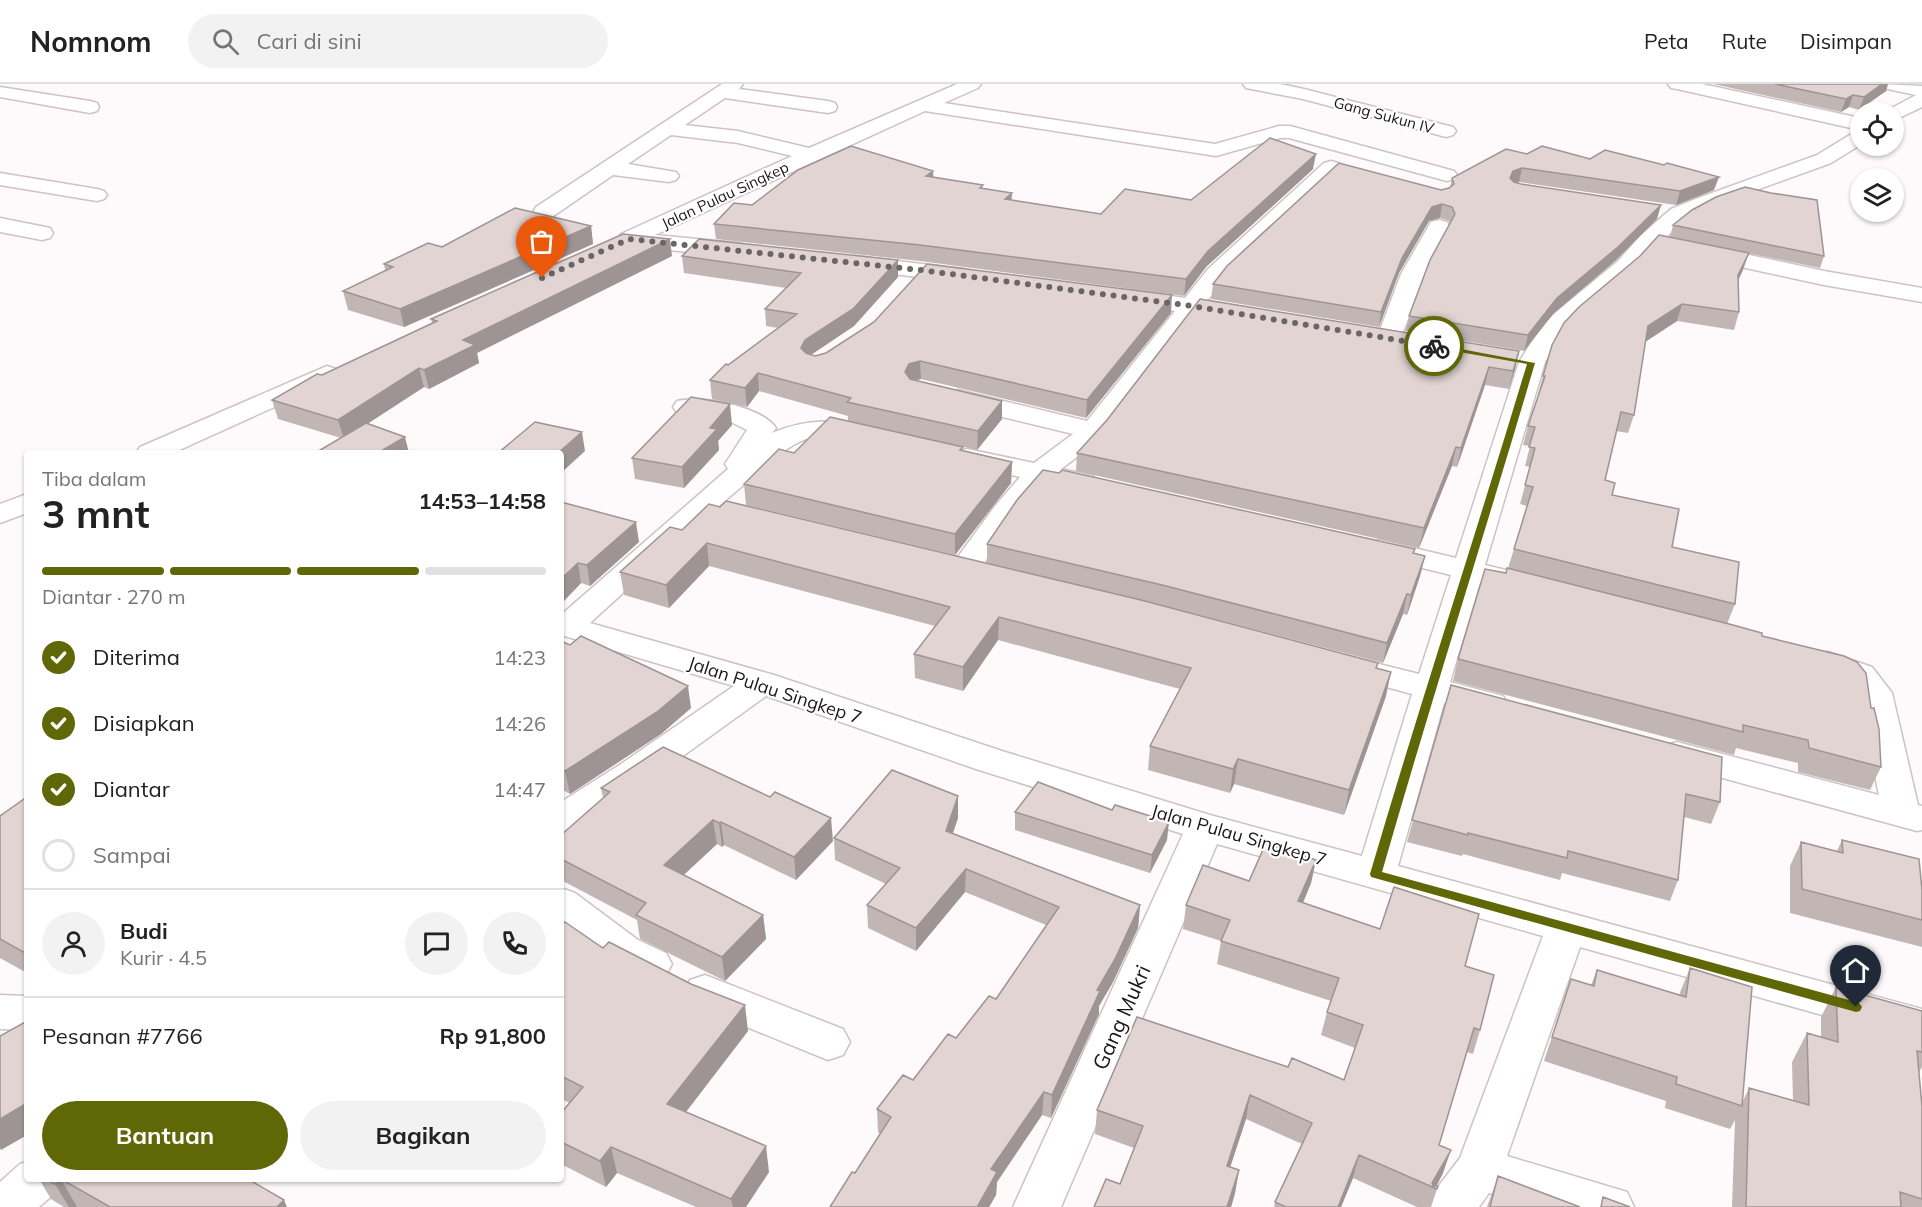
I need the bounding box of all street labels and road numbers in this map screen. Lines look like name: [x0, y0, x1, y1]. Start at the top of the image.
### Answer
street label: Gang Sukun IV: [1332, 92, 1437, 138]
street label: Jalan Pulau Singkep: [658, 157, 792, 233]
street label: Jalan Pulau Singkep 7: [685, 651, 865, 729]
street label: Jalan Pulau Singkep 7: [1149, 799, 1329, 871]
street label: Gang Mukri: [1086, 961, 1156, 1073]

